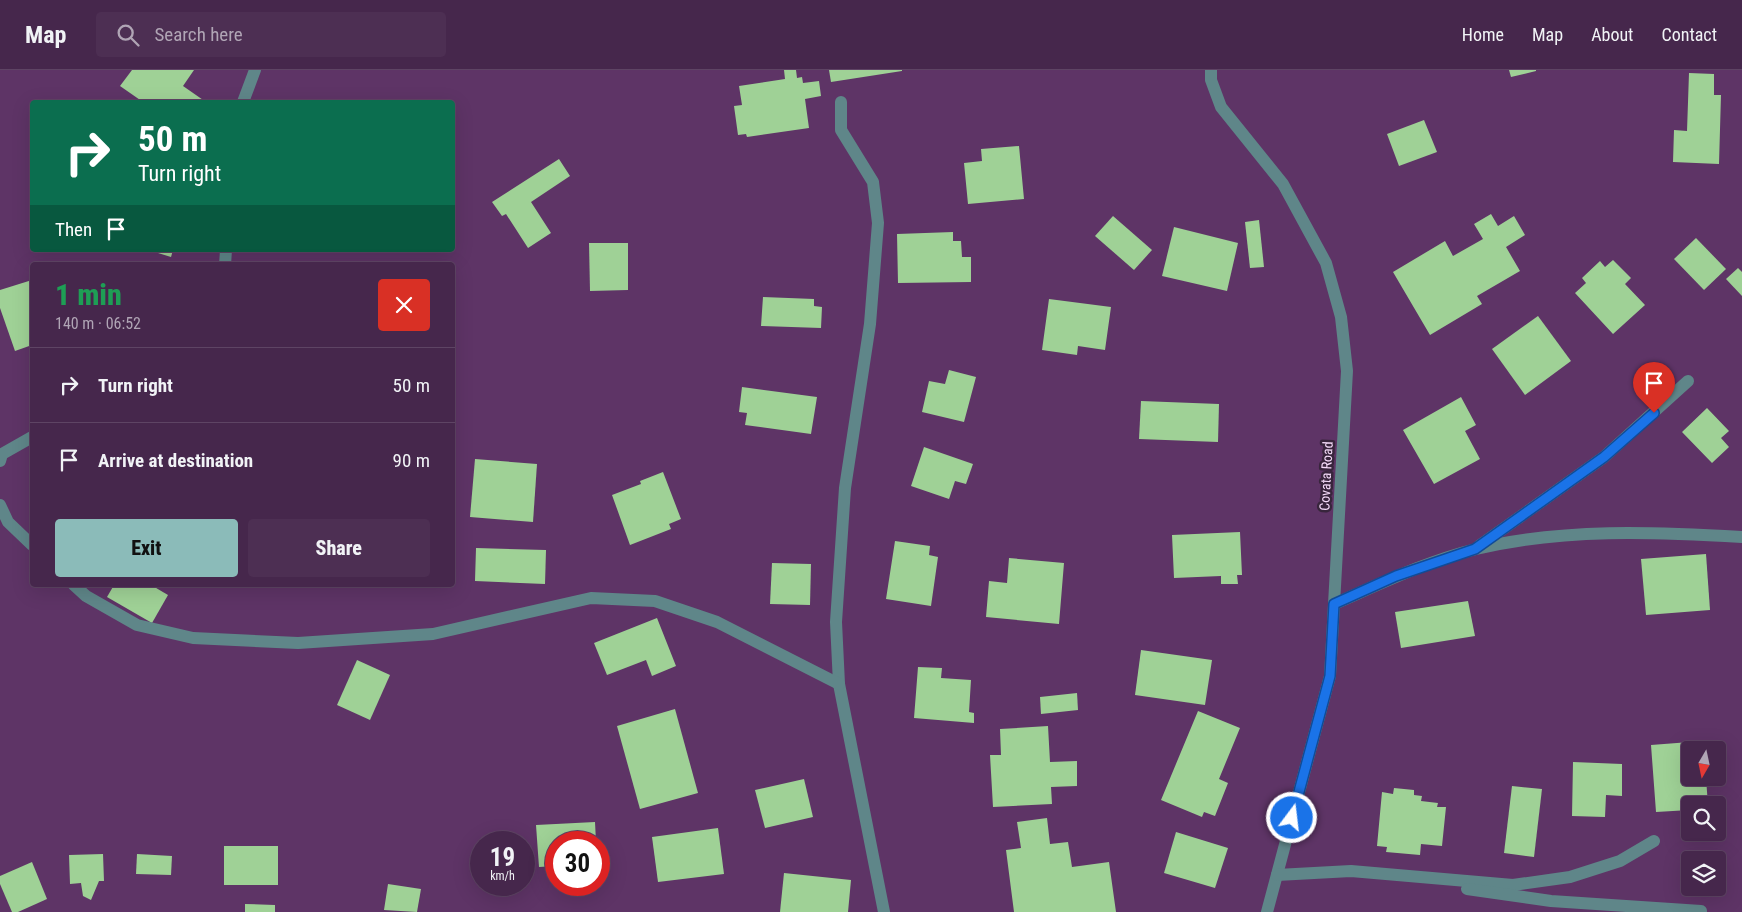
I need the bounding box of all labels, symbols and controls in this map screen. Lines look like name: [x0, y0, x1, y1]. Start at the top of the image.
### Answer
search box: [96, 12, 446, 57]
text: Map: [25, 21, 66, 49]
icon: search: [114, 21, 142, 49]
text: Search here: [154, 23, 243, 46]
text: Home: [1462, 24, 1504, 45]
text: Map: [1532, 24, 1563, 45]
text: About: [1591, 24, 1633, 45]
text: Contact: [1661, 24, 1717, 45]
text: 50 m: [138, 119, 207, 160]
icon: right: [55, 120, 120, 185]
text: Turn right: [138, 161, 221, 186]
icon: arrive: [102, 215, 130, 243]
text: Then: [55, 218, 92, 241]
text: 1 min: [55, 277, 122, 312]
button: close: [378, 279, 430, 331]
text: 140 m · 06:52: [55, 314, 141, 333]
pin: [1633, 362, 1675, 413]
icon: arrive: [1640, 369, 1668, 397]
icon: right: [55, 371, 83, 399]
text: Turn right: [98, 374, 173, 397]
text: 50 m: [393, 374, 430, 397]
street label: Covata Road: [1316, 441, 1336, 511]
icon: arrive: [55, 446, 83, 474]
text: Arrive at destination: [98, 449, 253, 472]
text: 90 m: [393, 449, 430, 472]
button: Exit: [55, 519, 238, 577]
button: Share: [248, 519, 430, 577]
north arrow: [1681, 741, 1726, 786]
map controls: [1681, 741, 1726, 896]
position arrow: [1265, 791, 1317, 843]
button: search: [1681, 796, 1726, 841]
speed limit sign: 30: [545, 831, 610, 896]
text: 19: [490, 843, 515, 872]
button: layers: [1681, 851, 1726, 896]
text: km/h: [490, 869, 515, 883]

